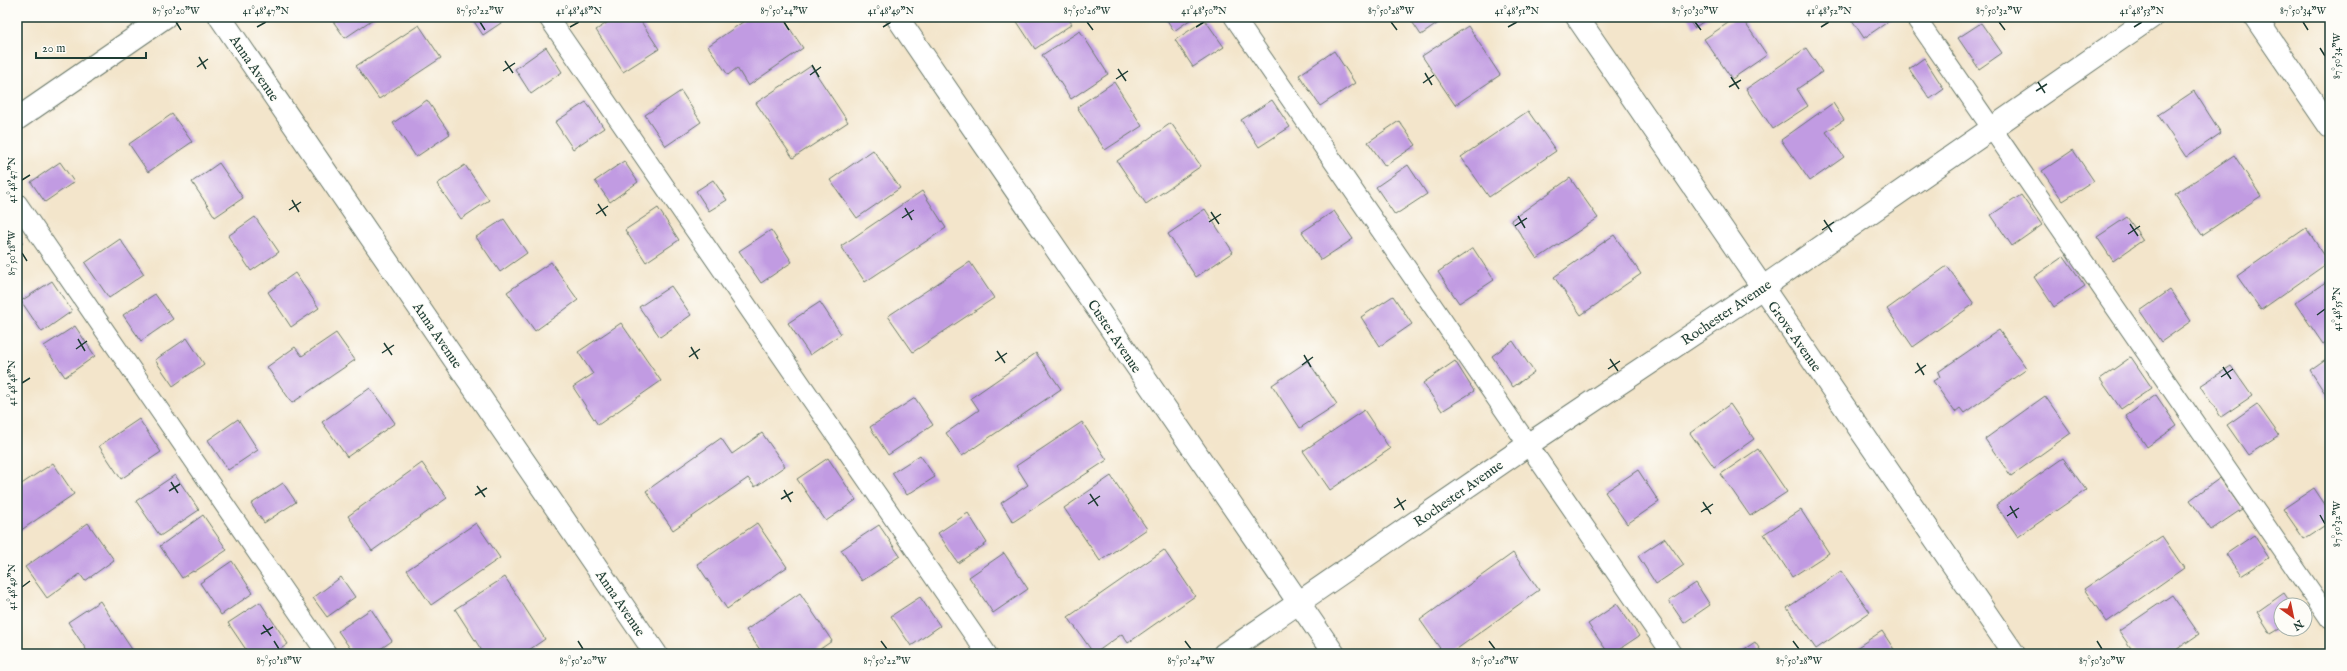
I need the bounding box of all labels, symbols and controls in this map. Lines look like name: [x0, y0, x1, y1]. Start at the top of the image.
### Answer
text: 87°50'20"W: [152, 5, 200, 18]
text: 41°48'47"N: [243, 5, 289, 18]
text: 87°50'22"W: [457, 5, 504, 18]
text: 41°48'48"N: [556, 5, 602, 18]
text: 87°50'24"W: [760, 5, 808, 18]
text: 41°48'49"N: [868, 5, 914, 18]
text: 87°50'26"W: [1064, 5, 1111, 18]
text: 41°48'50"N: [1181, 5, 1227, 18]
text: 87°50'28"W: [1368, 5, 1415, 18]
text: 41°48'51"N: [1495, 5, 1540, 18]
text: 87°50'30"W: [1672, 5, 1719, 18]
text: 41°48'52"N: [1806, 5, 1852, 18]
text: 87°50'32"W: [1976, 5, 2022, 18]
text: 41°48'53"N: [2120, 5, 2165, 18]
text: 87°50'34"W: [2280, 5, 2327, 18]
street label: Anna Avenue: [225, 31, 283, 106]
text: 87°50'34"W: [2331, 32, 2344, 79]
scale bar: [36, 34, 146, 60]
text: 20 m: [42, 41, 65, 56]
text: 41°48'47"N: [6, 157, 19, 203]
text: 87°50'18"W: [6, 230, 19, 276]
street label: Rochester Avenue: [1678, 276, 1776, 350]
text: 41°48'55"N: [2331, 287, 2344, 331]
street label: Custer Avenue: [1083, 297, 1146, 377]
street label: Anna Avenue: [408, 298, 466, 373]
street label: Grove Avenue: [1763, 298, 1825, 376]
text: 41°48'48"N: [6, 360, 19, 406]
street label: Rochester Avenue: [1410, 456, 1507, 531]
text: 87°50'32"W: [2331, 501, 2344, 547]
text: 41°48'49"N: [6, 564, 19, 610]
street label: Anna Avenue: [591, 566, 649, 641]
north arrow: [2273, 597, 2313, 637]
text: N: [2290, 616, 2307, 633]
text: 87°50'18"W: [256, 655, 302, 668]
text: 87°50'20"W: [559, 655, 607, 668]
text: 87°50'22"W: [864, 655, 911, 668]
text: 87°50'24"W: [1167, 655, 1215, 668]
text: 87°50'26"W: [1472, 655, 1519, 668]
text: 87°50'28"W: [1776, 655, 1823, 668]
text: 87°50'30"W: [2079, 655, 2126, 668]

